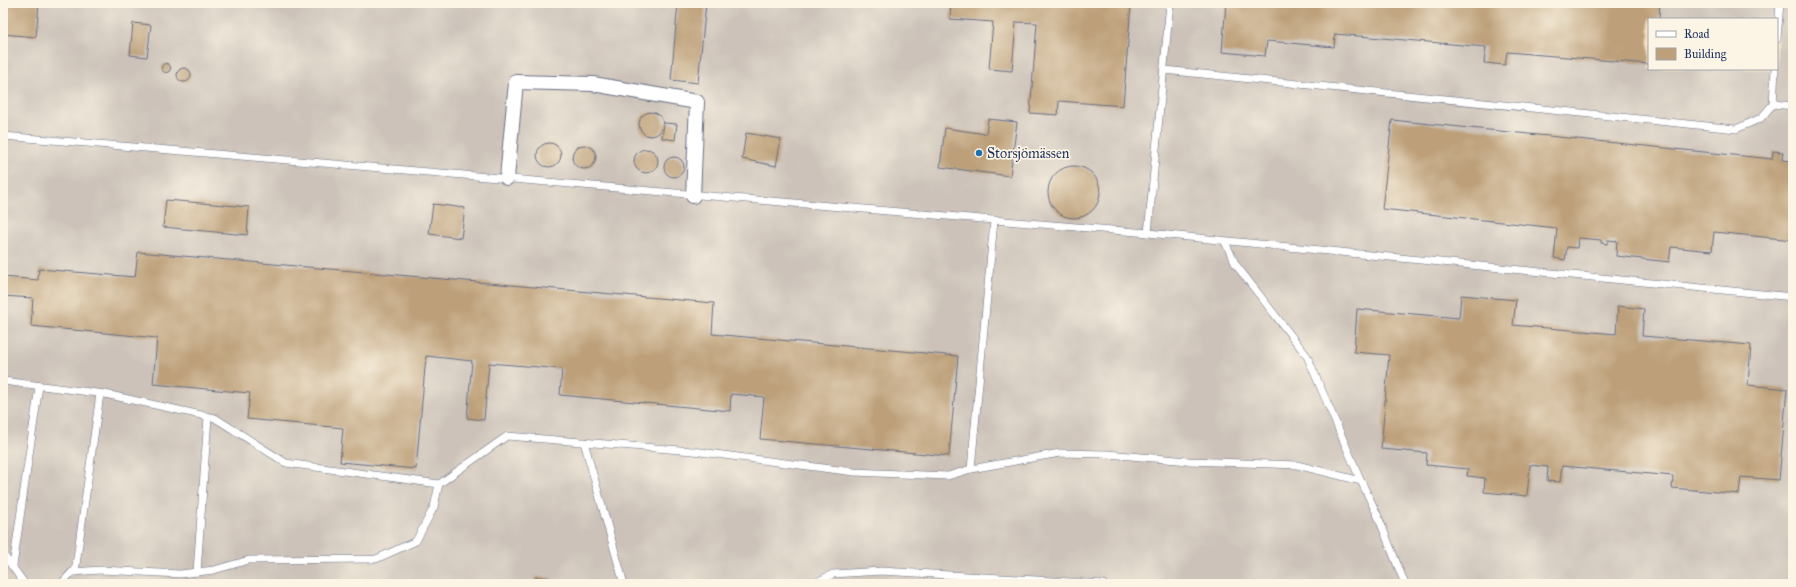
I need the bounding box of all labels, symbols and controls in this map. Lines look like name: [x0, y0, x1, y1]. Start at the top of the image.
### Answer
legend: [1648, 18, 1778, 70]
text: Road: [1684, 27, 1710, 41]
text: Building: [1684, 47, 1727, 62]
place label: Storsjömässen: [987, 145, 1070, 162]
marker: Storsjömässen: [974, 148, 984, 158]

